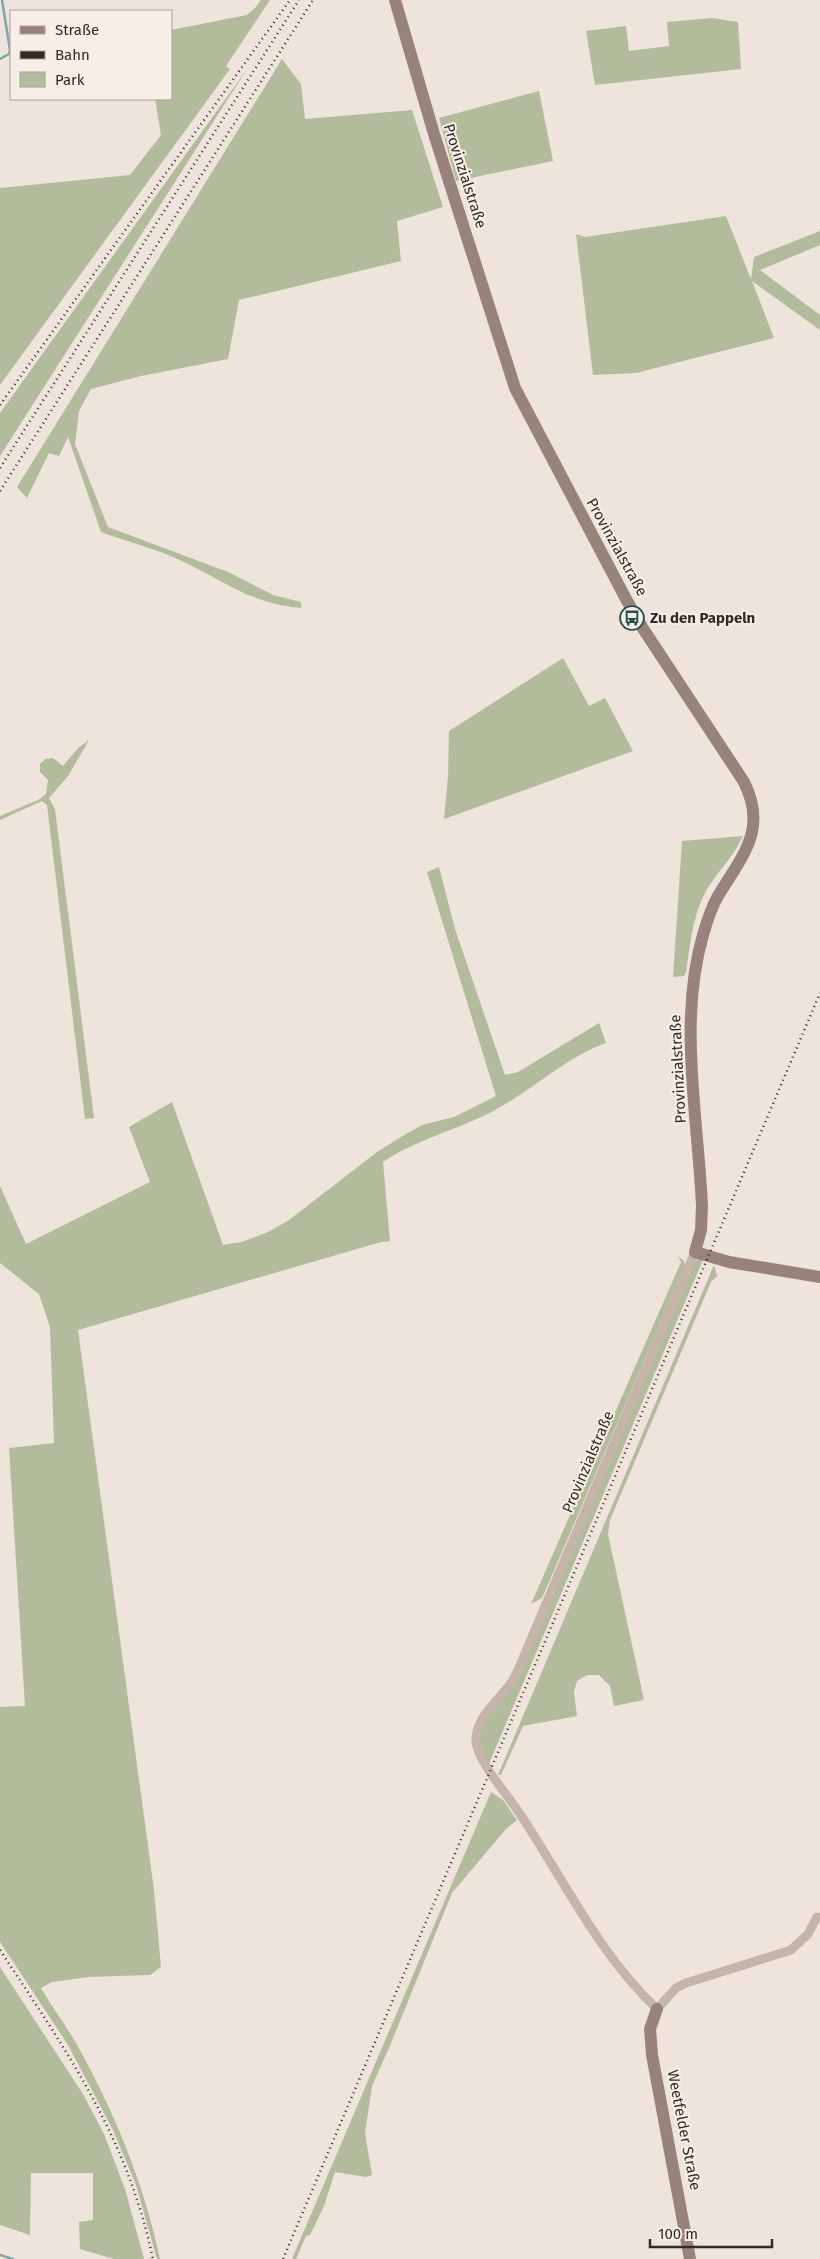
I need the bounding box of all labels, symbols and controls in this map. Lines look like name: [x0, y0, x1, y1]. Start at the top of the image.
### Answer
legend: [10, 10, 172, 100]
text: Straße: [55, 21, 99, 39]
text: Bahn: [55, 46, 90, 64]
text: Park: [55, 71, 85, 89]
street label: Provinzialstraße: [440, 121, 490, 231]
street label: Provinzialstraße: [583, 495, 651, 599]
bus stop icon: Zu den Pappeln: [619, 605, 645, 631]
place label: Zu den Pappeln: [650, 609, 755, 627]
street label: Provinzialstraße: [666, 1014, 690, 1124]
street label: Provinzialstraße: [558, 1408, 618, 1516]
street label: Weetfelder Straße: [663, 2068, 705, 2192]
scale bar: [650, 2216, 772, 2248]
text: 100 m: [658, 2225, 698, 2243]

